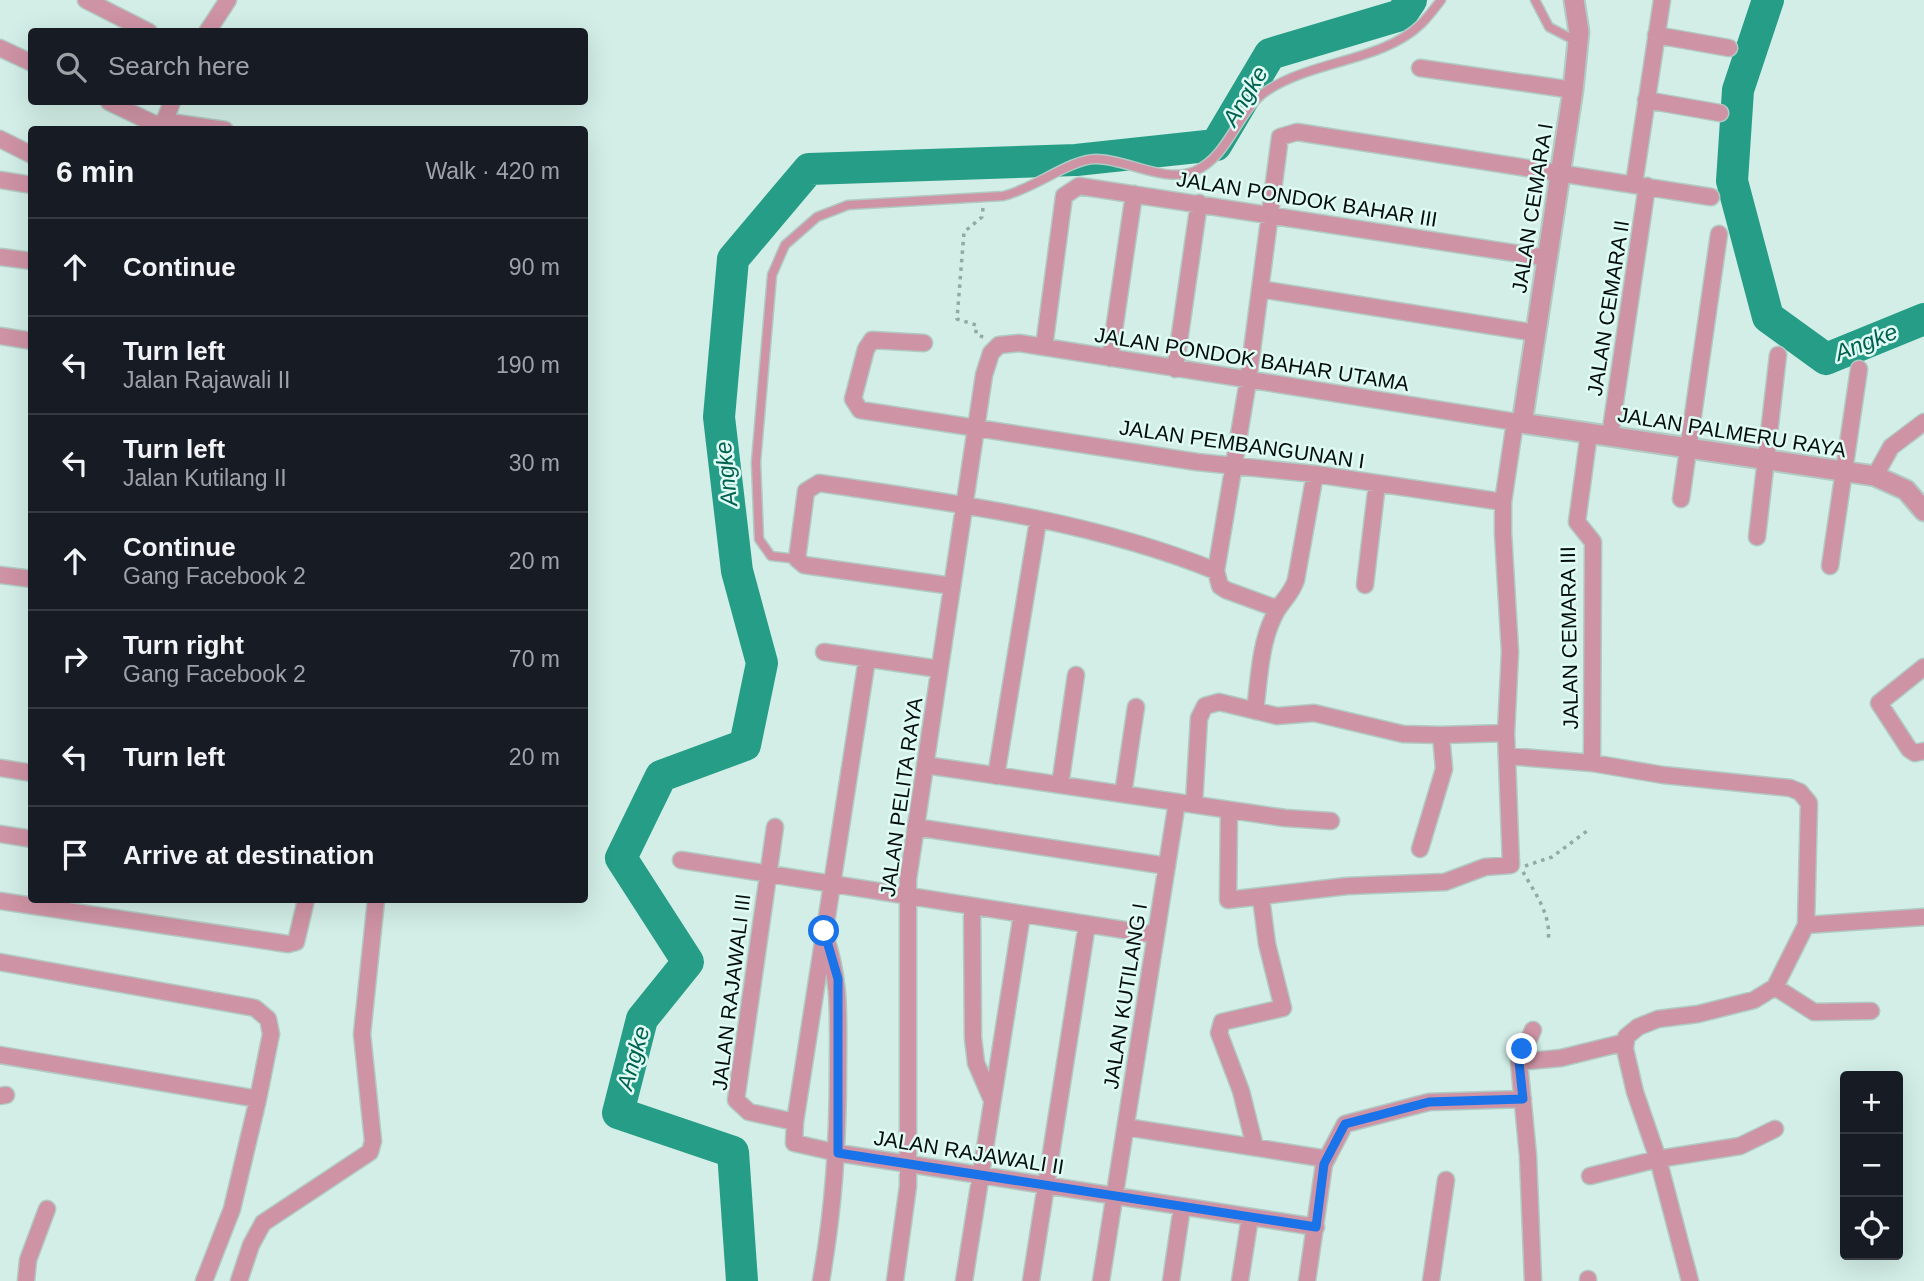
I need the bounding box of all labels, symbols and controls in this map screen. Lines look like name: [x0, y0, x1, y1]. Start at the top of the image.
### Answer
search box: [28, 28, 588, 105]
icon: search: [52, 48, 90, 86]
text: Search here: [108, 51, 250, 81]
water label: Angke: [1216, 61, 1273, 132]
street label: JALAN CEMARA I: [1507, 121, 1557, 295]
text: 6 min: [56, 155, 134, 188]
text: Walk · 420 m: [425, 158, 560, 184]
street label: JALAN PONDOK BAHAR III: [1175, 167, 1439, 231]
street label: JALAN CEMARA II: [1583, 219, 1633, 397]
icon: ahead: [56, 248, 94, 286]
text: Continue: [123, 252, 236, 282]
text: 90 m: [509, 254, 560, 280]
water label: Angke: [1829, 318, 1901, 367]
street label: JALAN PONDOK BAHAR UTAMA: [1093, 323, 1411, 395]
text: Turn left: [123, 336, 225, 366]
icon: left: [56, 346, 94, 384]
text: 190 m: [496, 352, 560, 378]
text: Jalan Rajawali II: [123, 367, 290, 393]
street label: JALAN PALMERU RAYA: [1616, 403, 1848, 461]
street label: JALAN PEMBANGUNAN I: [1118, 415, 1366, 473]
text: Turn left: [123, 434, 225, 464]
water label: Angke: [710, 440, 743, 510]
icon: left: [56, 444, 94, 482]
text: 30 m: [509, 450, 560, 476]
text: Jalan Kutilang II: [123, 465, 287, 491]
text: Continue: [123, 532, 236, 562]
icon: ahead: [56, 542, 94, 580]
street label: JALAN CEMARA III: [1556, 546, 1582, 730]
text: 20 m: [509, 548, 560, 574]
text: Gang Facebook 2: [123, 563, 306, 589]
text: Turn right: [123, 630, 244, 660]
icon: right: [56, 640, 94, 678]
text: 70 m: [509, 646, 560, 672]
text: Gang Facebook 2: [123, 661, 306, 687]
street label: JALAN PELITA RAYA: [876, 696, 926, 898]
icon: left: [56, 738, 94, 776]
text: Turn left: [123, 742, 225, 772]
text: 20 m: [509, 744, 560, 770]
icon: arrive: [56, 836, 94, 874]
text: Arrive at destination: [123, 840, 374, 870]
street label: JALAN RAJAWALI III: [708, 892, 754, 1092]
street label: JALAN KUTILANG I: [1099, 901, 1151, 1091]
route start: [808, 915, 839, 946]
water label: Angke: [611, 1023, 654, 1095]
route end: [1506, 1033, 1537, 1064]
map controls: [1840, 1071, 1903, 1260]
button: +: [1840, 1071, 1903, 1134]
street label: JALAN RAJAWALI II: [872, 1126, 1066, 1178]
button: −: [1840, 1134, 1903, 1197]
button: locate: [1840, 1197, 1903, 1260]

